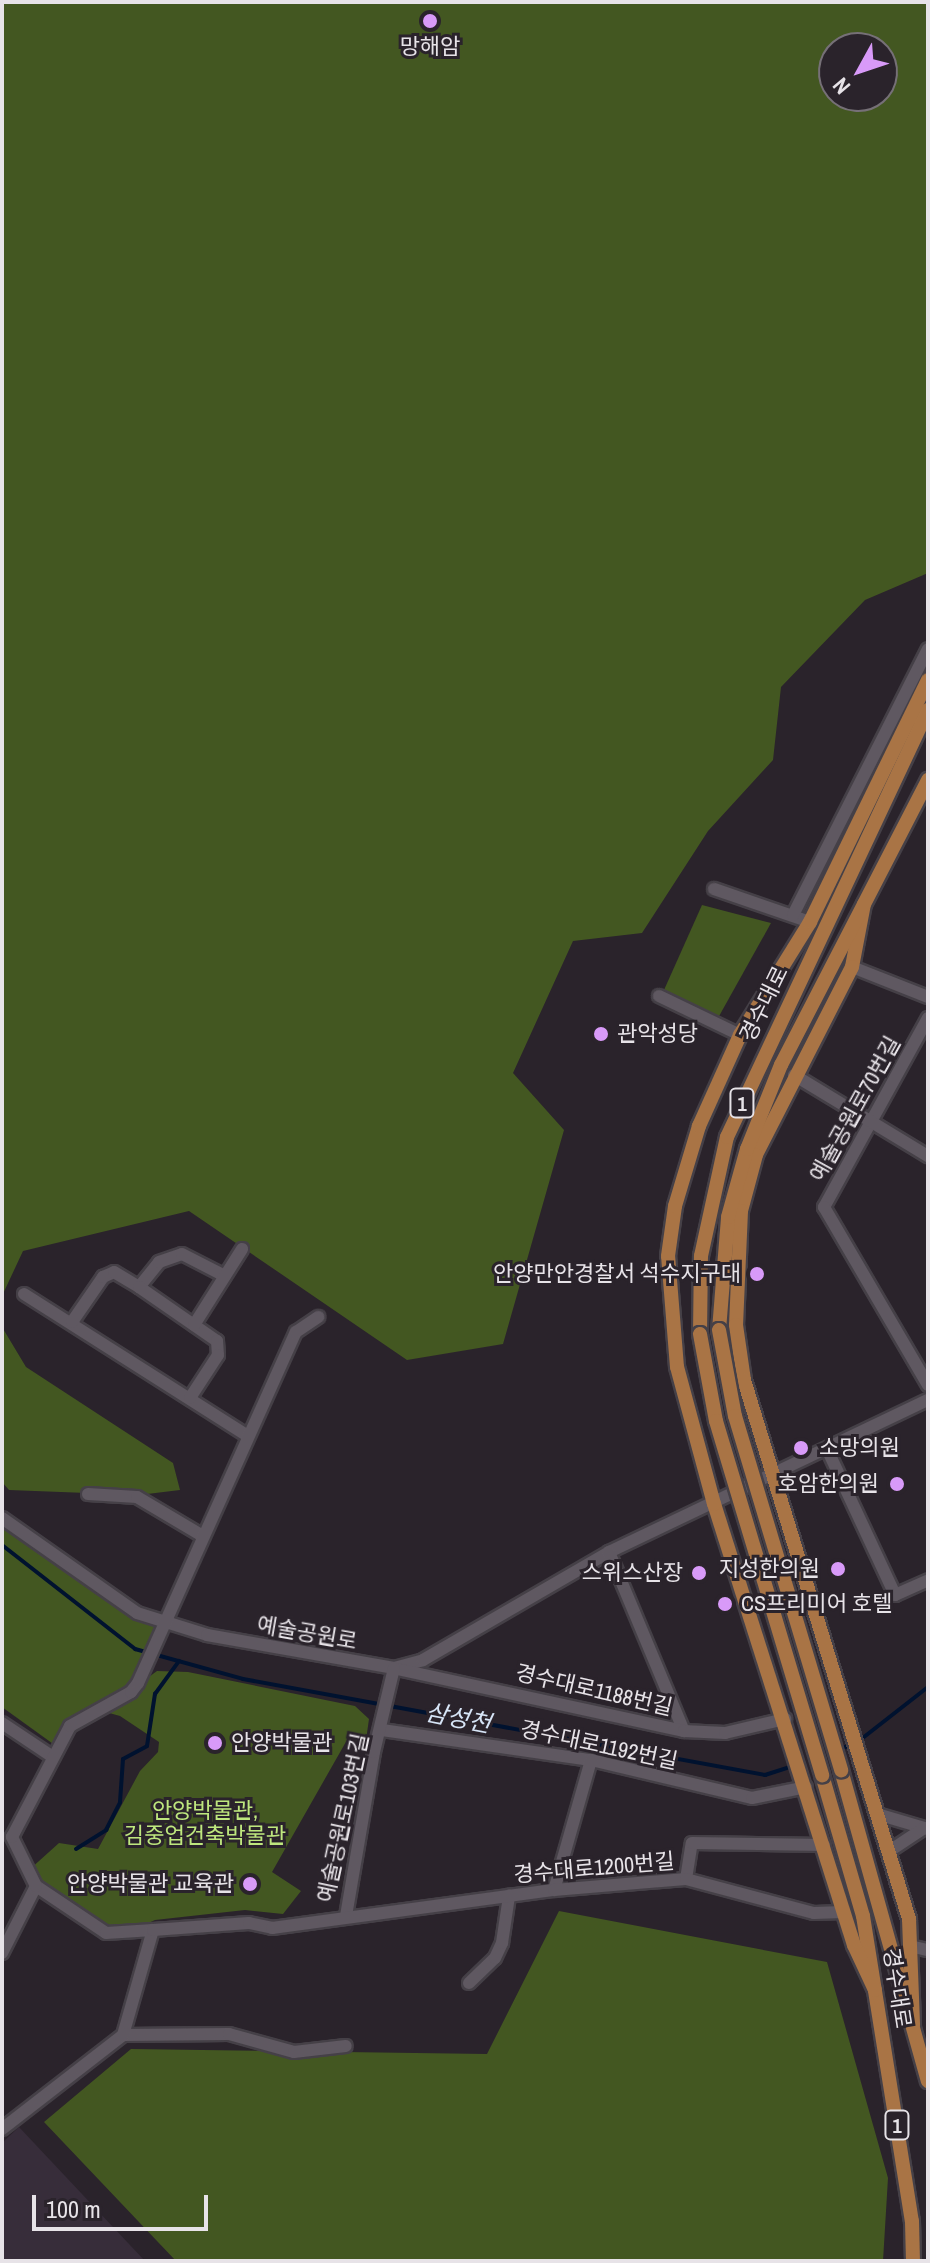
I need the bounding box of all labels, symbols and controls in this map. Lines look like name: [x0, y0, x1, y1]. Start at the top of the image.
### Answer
marker: 망해암: [421, 12, 439, 30]
north arrow: [818, 32, 898, 112]
place label: 망해암: [400, 34, 460, 60]
text: N: [825, 72, 857, 101]
street label: 경수대로: [734, 962, 794, 1046]
place label: 관악성당: [617, 1021, 698, 1047]
marker: 관악성당: [592, 1025, 610, 1043]
street label: 예술공원로70번길: [804, 1032, 906, 1186]
road number: 1: [728, 1087, 756, 1119]
place label: 안양만안경찰서 석수지구대: [493, 1261, 741, 1287]
marker: 안양만안경찰서 석수지구대: [748, 1265, 766, 1283]
place label: 소망의원: [819, 1435, 900, 1461]
marker: 소망의원: [790, 1437, 812, 1459]
place label: 호암한의원: [778, 1471, 879, 1497]
marker: 호암한의원: [886, 1473, 908, 1495]
place label: 지성한의원: [719, 1556, 820, 1582]
marker: 지성한의원: [827, 1558, 849, 1580]
place label: 스위스산장: [582, 1560, 683, 1586]
marker: 스위스산장: [690, 1564, 708, 1582]
place label: CS프리미어 호텔: [741, 1591, 893, 1617]
marker: CS프리미어 호텔: [716, 1595, 734, 1613]
street label: 예술공원로: [255, 1611, 359, 1655]
street label: 경수대로1188번길: [513, 1659, 675, 1721]
water label: 삼성천: [423, 1698, 493, 1738]
street label: 경수대로1192번길: [518, 1715, 680, 1775]
place label: 안양박물관: [231, 1730, 332, 1756]
street label: 예술공원로103번길: [312, 1731, 374, 1905]
marker: 안양박물관: [206, 1734, 224, 1752]
park label: 안양박물관, 김중업건축박물관: [124, 1797, 286, 1848]
street label: 경수대로1200번길: [512, 1848, 676, 1888]
place label: 안양박물관 교육관: [67, 1871, 234, 1897]
marker: 안양박물관 교육관: [241, 1875, 259, 1893]
street label: 경수대로: [878, 1946, 916, 2030]
road number: 1: [883, 2109, 911, 2141]
scale bar: [36, 2179, 212, 2229]
text: 100 m: [46, 2193, 101, 2225]

